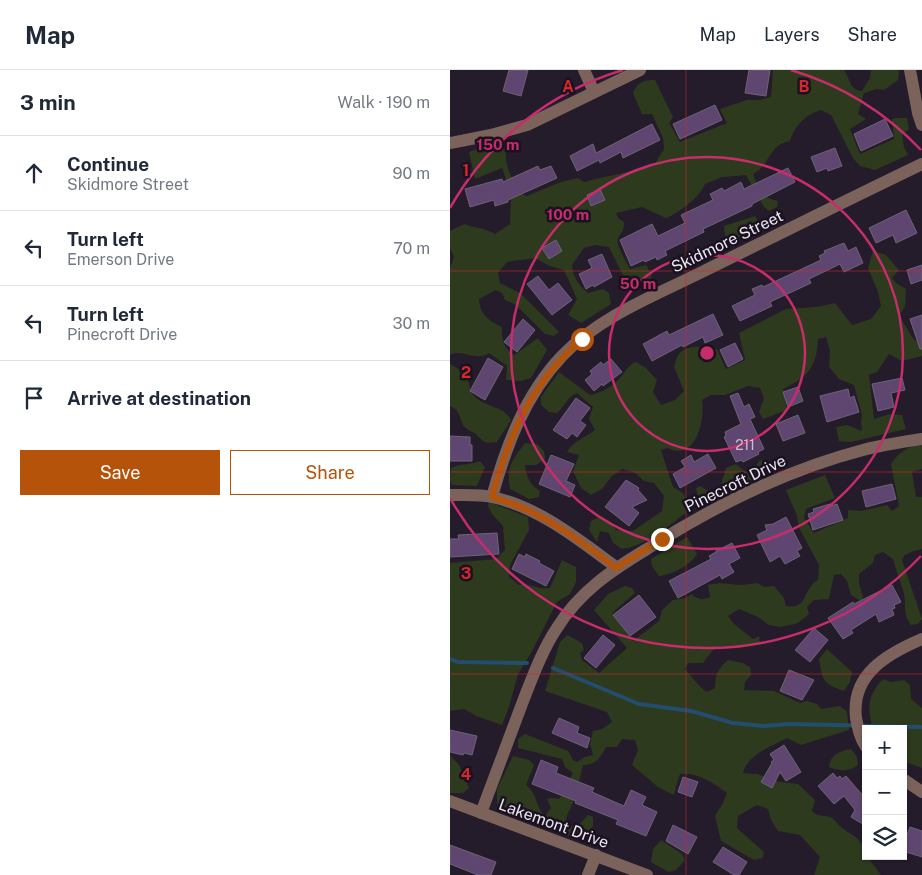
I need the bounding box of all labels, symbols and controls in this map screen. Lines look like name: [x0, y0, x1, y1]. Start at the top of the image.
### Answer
text: Map: [25, 21, 75, 49]
text: Map: [700, 24, 736, 45]
text: Layers: [764, 24, 820, 45]
text: Share: [848, 24, 897, 45]
text: A: [562, 77, 574, 96]
text: B: [799, 77, 810, 96]
text: 3 min: [20, 90, 76, 115]
text: Walk · 190 m: [338, 93, 430, 112]
text: 150 m: [476, 136, 520, 153]
text: Continue: [67, 153, 149, 175]
icon: ahead: [20, 159, 48, 187]
text: 1: [463, 161, 469, 180]
text: 90 m: [393, 164, 430, 183]
text: Skidmore Street: [67, 175, 189, 194]
text: 100 m: [547, 206, 589, 223]
street label: Skidmore Street: [668, 206, 786, 277]
text: Turn left: [67, 228, 144, 250]
icon: left: [20, 234, 48, 262]
text: 70 m: [393, 239, 430, 258]
text: Emerson Drive: [67, 250, 174, 269]
text: 50 m: [620, 275, 656, 292]
text: Turn left: [67, 303, 144, 325]
icon: left: [20, 309, 48, 337]
text: 30 m: [393, 314, 430, 333]
text: Pinecroft Drive: [67, 325, 177, 344]
route start: [571, 328, 594, 351]
centre of rings: [698, 344, 716, 362]
text: 2: [461, 363, 471, 382]
icon: arrive: [20, 384, 48, 412]
text: Arrive at destination: [67, 387, 251, 409]
house number: 211: [735, 437, 755, 453]
button: Save: [20, 450, 220, 495]
button: Share: [230, 450, 430, 495]
street label: Pinecroft Drive: [682, 451, 789, 516]
route end: [651, 528, 674, 551]
text: 3: [461, 564, 471, 583]
map controls: [862, 725, 907, 860]
button: +: [862, 725, 907, 770]
text: 4: [461, 765, 472, 784]
button: −: [862, 770, 907, 815]
street label: Lakemont Drive: [496, 795, 611, 852]
button: layers: [862, 815, 907, 860]

